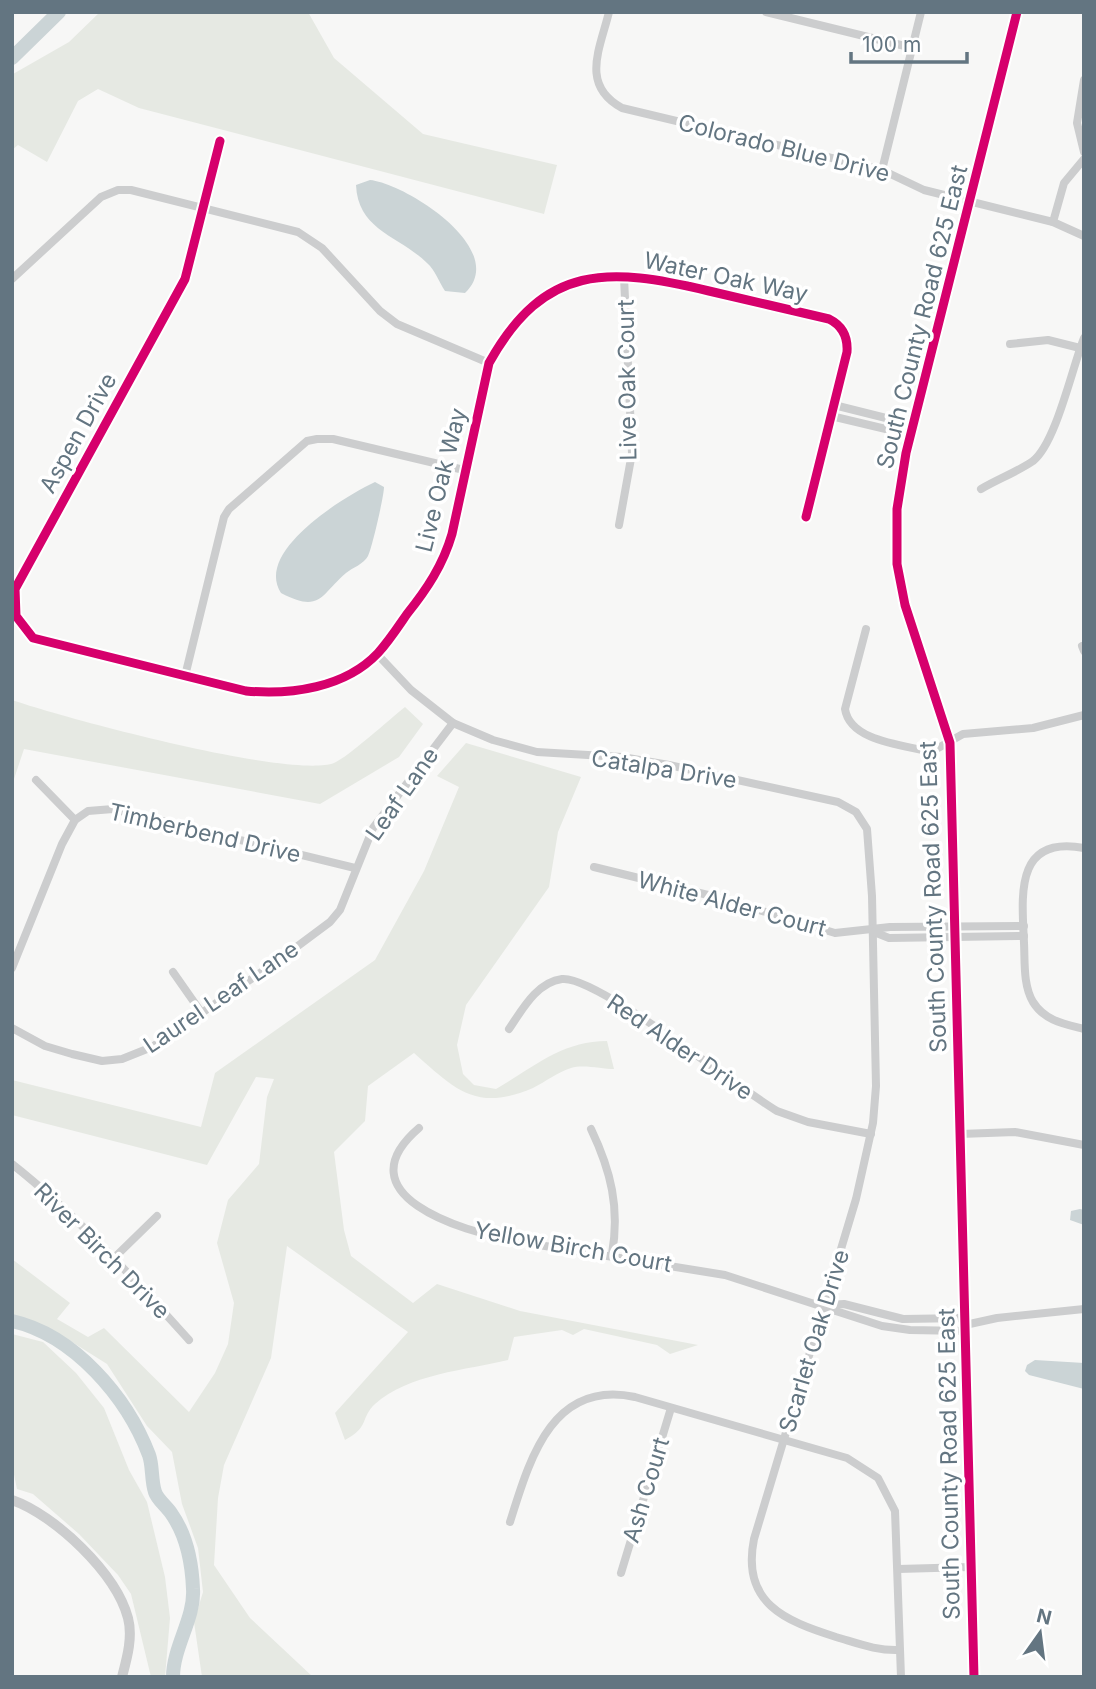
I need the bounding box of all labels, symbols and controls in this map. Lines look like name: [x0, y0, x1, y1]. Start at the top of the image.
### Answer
scale bar: [851, 21, 967, 65]
text: 100 m: [862, 32, 921, 57]
street label: Colorado Blue Drive: [675, 108, 893, 188]
street label: South County Road 625 East: [871, 162, 973, 472]
street label: Water Oak Way: [641, 246, 811, 308]
street label: Live Oak Court: [612, 299, 642, 461]
street label: Aspen Drive: [34, 368, 122, 498]
street label: Live Oak Way: [410, 405, 472, 555]
street label: South County Road 625 East: [914, 740, 952, 1053]
street label: Leaf Lane: [360, 742, 444, 846]
street label: Catalpa Drive: [589, 744, 739, 794]
street label: Timberbend Drive: [106, 797, 304, 869]
street label: White Alder Court: [635, 865, 830, 943]
street label: Laurel Leaf Lane: [138, 935, 304, 1059]
street label: Red Alder Drive: [602, 988, 758, 1106]
street label: River Birch Drive: [28, 1177, 176, 1325]
street label: Yellow Birch Court: [472, 1216, 674, 1278]
street label: Scarlet Oak Drive: [773, 1246, 855, 1436]
street label: South County Road 625 East: [932, 1307, 966, 1620]
street label: Ash Court: [617, 1433, 675, 1546]
north arrow: [1005, 1598, 1075, 1668]
text: N: [1034, 1604, 1054, 1630]

